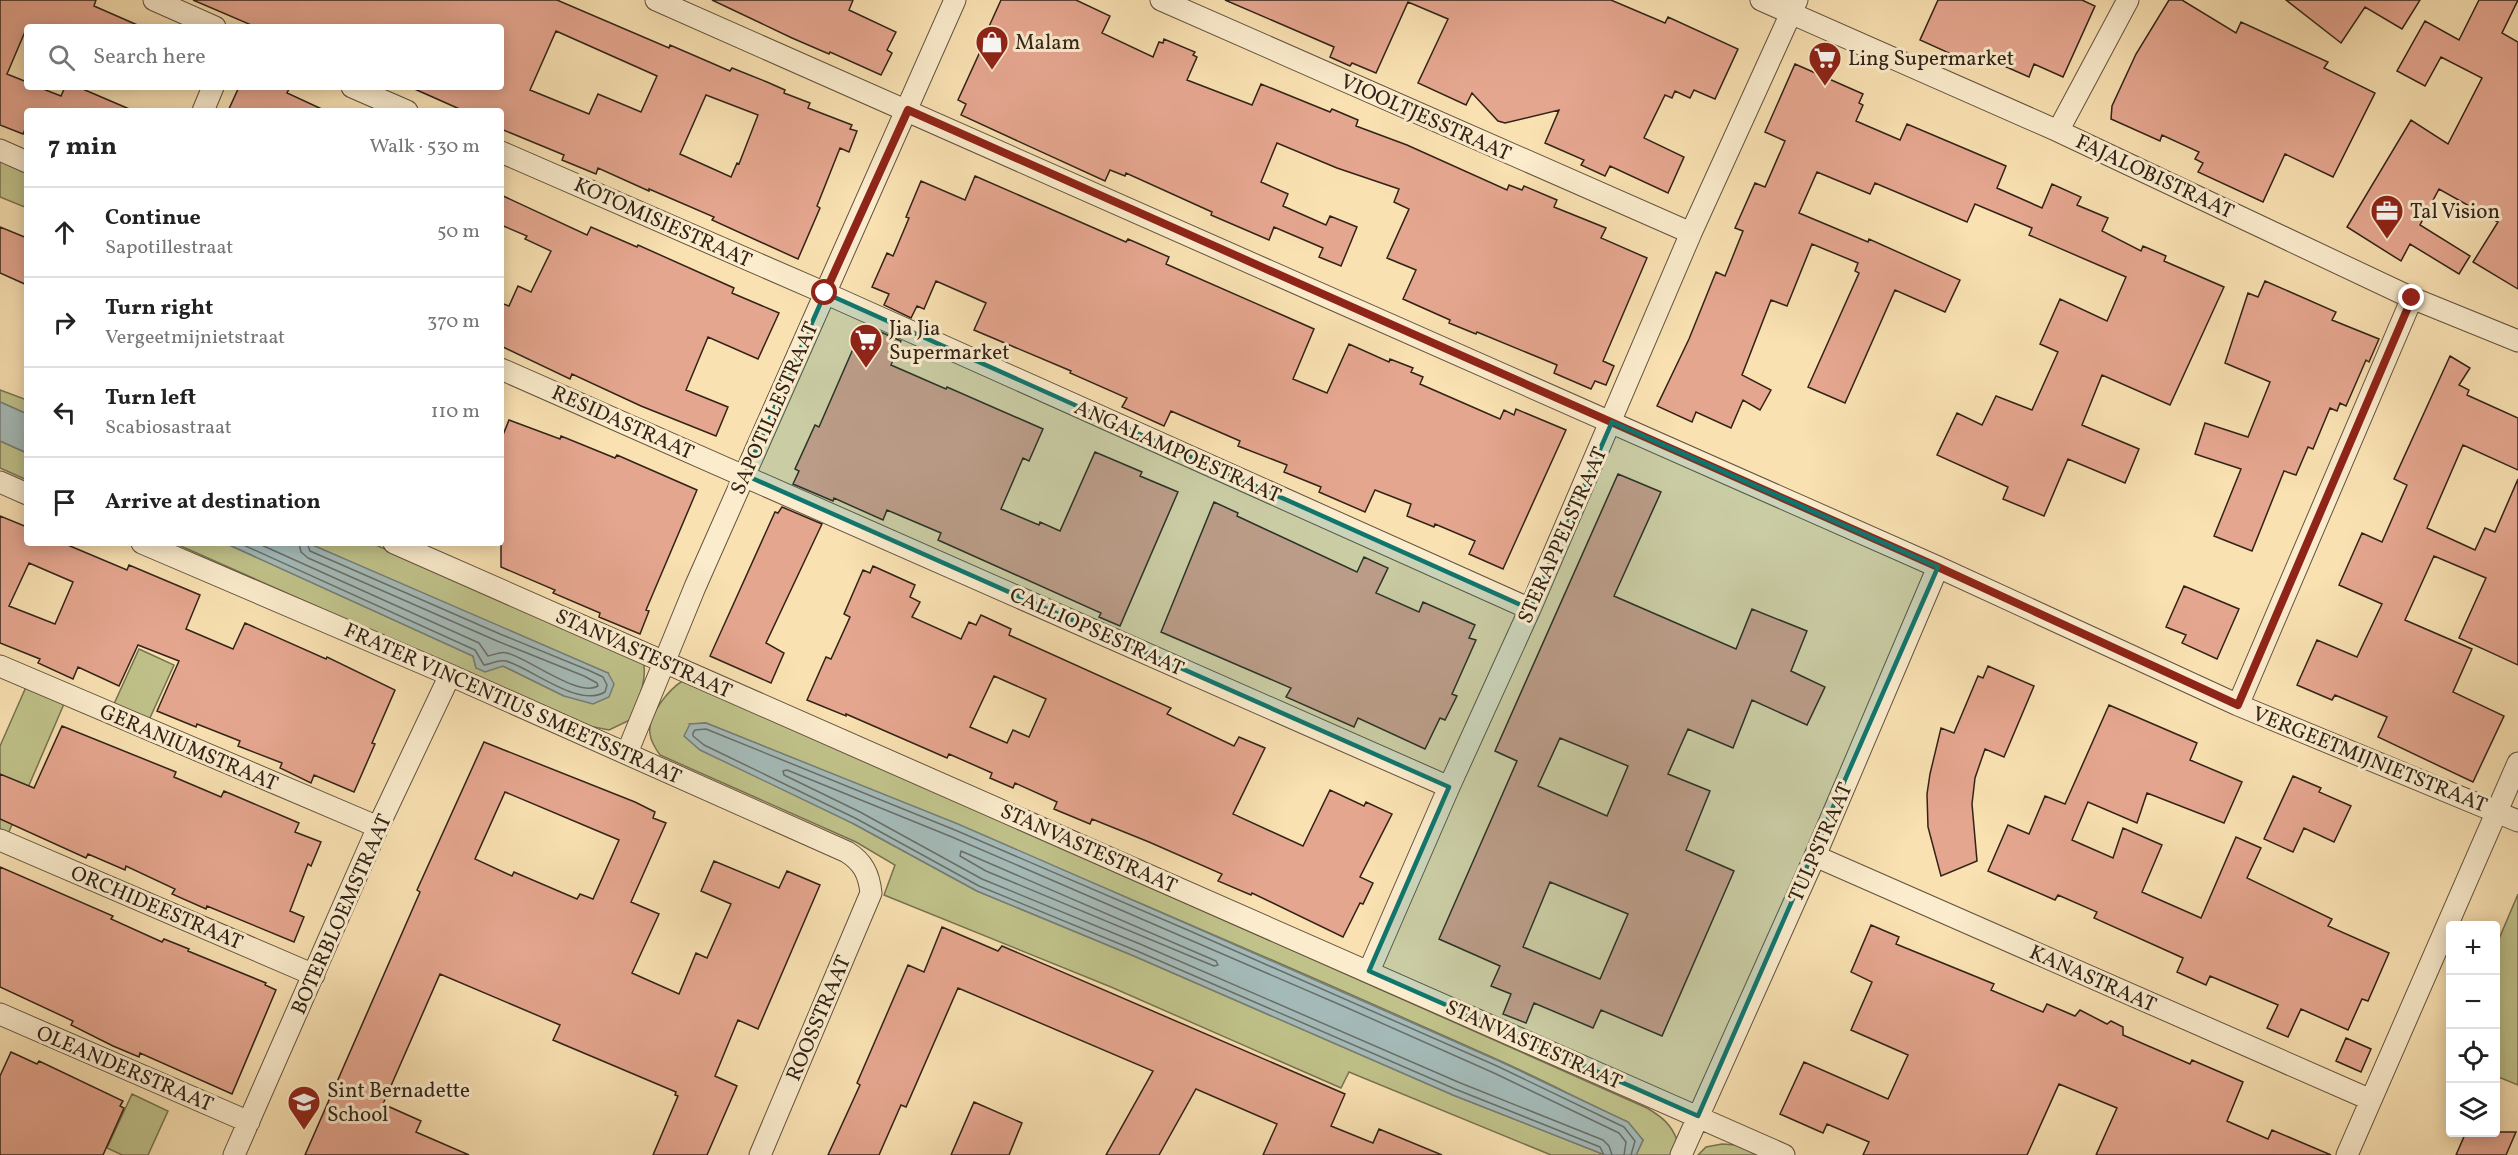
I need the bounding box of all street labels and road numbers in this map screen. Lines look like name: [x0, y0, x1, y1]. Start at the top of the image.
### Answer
street label: VIOOLTJESSTRAAT: [1335, 68, 1515, 169]
street label: FAJALOBISTRAAT: [2070, 128, 2238, 227]
street label: KOTOMISIESTRAAT: [569, 171, 756, 276]
street label: SAPOTILLESTRAAT: [724, 318, 827, 500]
street label: RESIDASTRAAT: [547, 379, 698, 468]
street label: ANGALAMPOESTRAAT: [1069, 394, 1285, 511]
street label: STERAPPELSTRAAT: [1511, 443, 1615, 628]
street label: CALLIOPSESTRAAT: [1005, 581, 1188, 684]
street label: STANVASTESTRAAT: [550, 602, 736, 706]
street label: FRATER VINCENTIUS SMEETSSTRAAT: [339, 617, 686, 792]
street label: GERANIUMSTRAAT: [95, 698, 282, 799]
street label: VERGEETMIJNIETSTRAAT: [2248, 700, 2491, 821]
street label: TULPSTRAAT: [1782, 778, 1861, 907]
street label: STANVASTESTRAAT: [995, 797, 1181, 901]
street label: BOTERBLOEMSTRAAT: [285, 810, 400, 1019]
street label: ORCHIDEESTRAAT: [66, 859, 247, 958]
street label: KANASTRAAT: [2024, 938, 2161, 1020]
street label: ROOSSTRAAT: [780, 951, 859, 1086]
street label: STANVASTESTRAAT: [1440, 993, 1626, 1097]
street label: OLEANDERSTRAAT: [32, 1019, 217, 1120]

